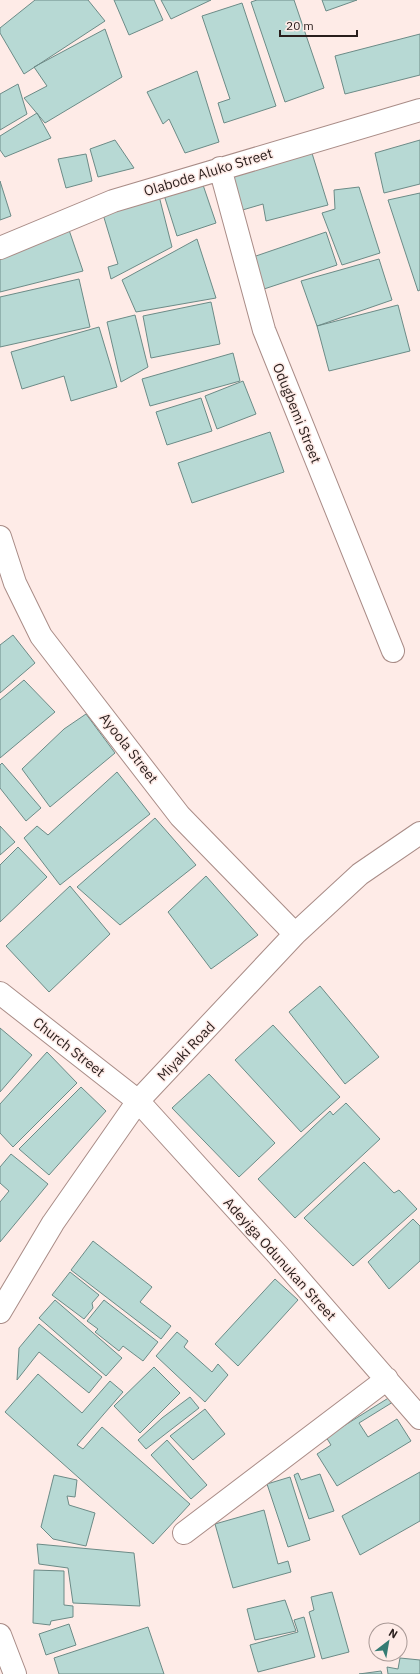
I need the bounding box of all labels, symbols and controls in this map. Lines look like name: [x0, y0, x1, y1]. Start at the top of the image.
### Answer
scale bar: [280, 12, 357, 38]
text: 20 m: [286, 18, 314, 33]
street label: Olabode Aluko Street: [141, 144, 275, 200]
street label: Odugbemi Street: [269, 360, 325, 466]
street label: Ayoola Street: [96, 709, 162, 787]
street label: Church Street: [29, 1013, 109, 1081]
street label: Miyaki Road: [153, 1018, 219, 1084]
street label: Adeyiga Odunukan Street: [220, 1194, 340, 1324]
north arrow: [368, 1622, 408, 1662]
text: N: [386, 1625, 400, 1641]

